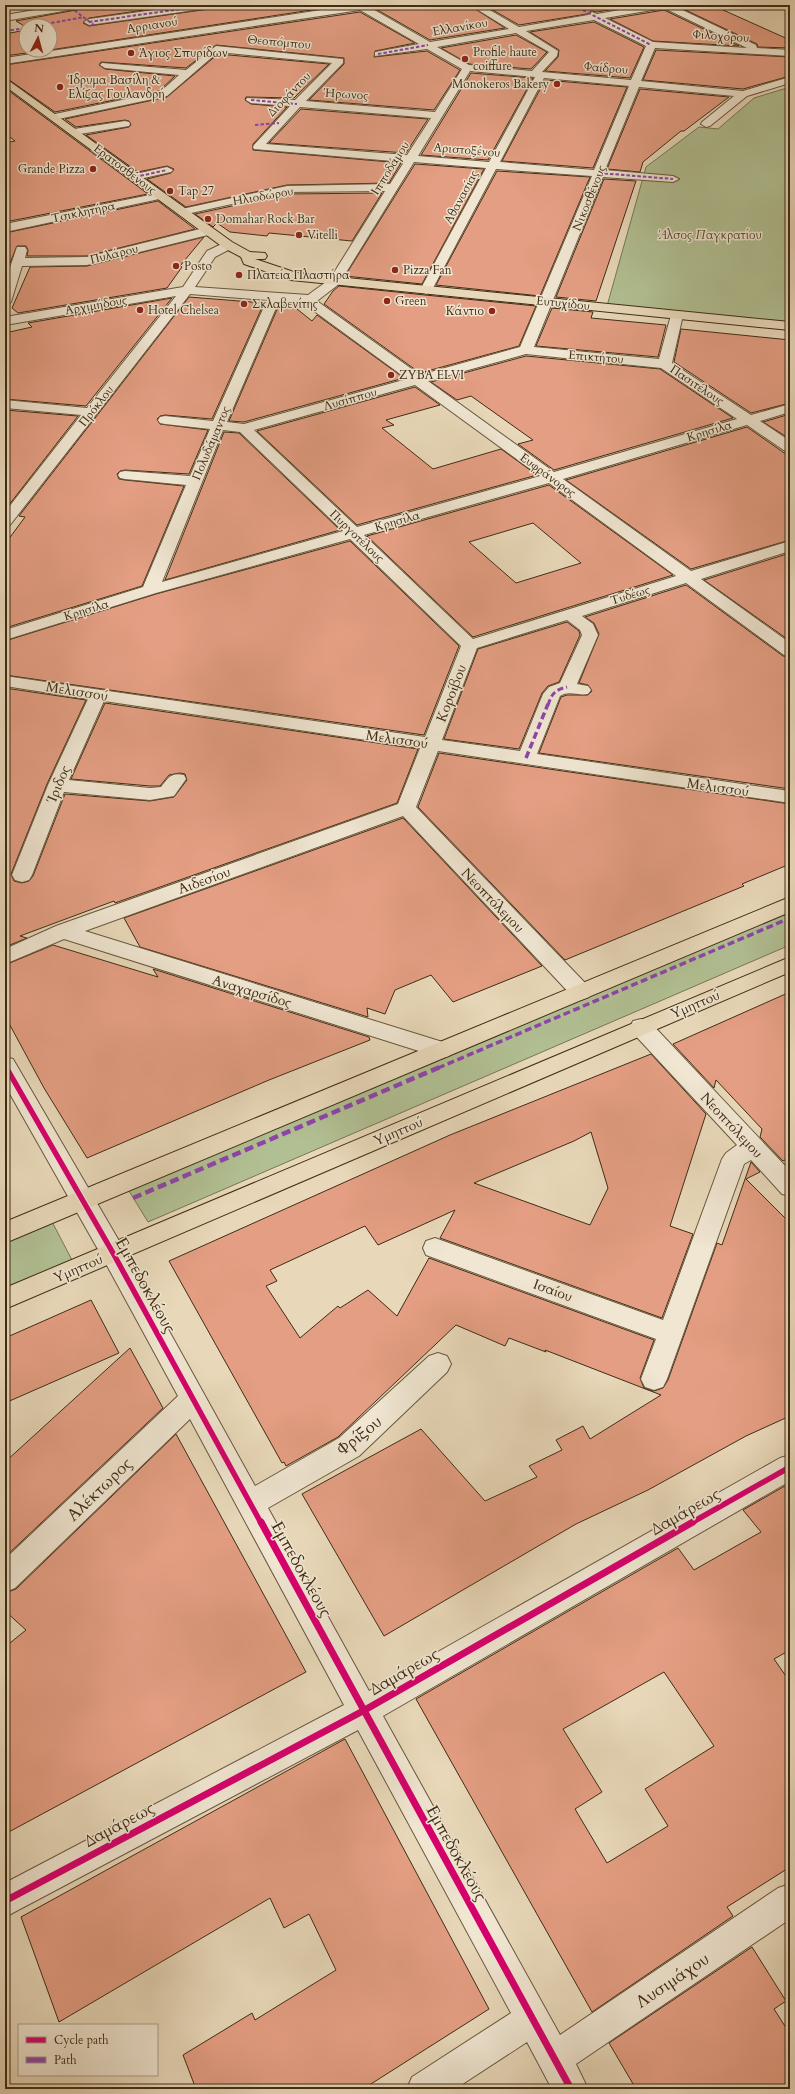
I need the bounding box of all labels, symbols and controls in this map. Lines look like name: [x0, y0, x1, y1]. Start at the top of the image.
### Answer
street label: Αρριανού: [126, 13, 178, 37]
street label: Ελλανίκου: [431, 14, 489, 40]
north arrow: [18, 18, 58, 58]
text: N: [33, 21, 45, 37]
street label: Φιλοχόρου: [692, 26, 750, 46]
street label: Θεοπόμπου: [247, 31, 311, 53]
place label: Profile haute coiffure: [473, 44, 537, 74]
place label: Άγιος Σπυρίδων: [139, 45, 228, 62]
marker: Άγιος Σπυρίδων: [126, 48, 136, 58]
marker: Profile haute coiffure: [460, 54, 470, 64]
street label: Φαίδρου: [583, 58, 629, 78]
street label: Διοφάντου: [264, 68, 315, 121]
place label: Ίδρυμα Βασίλη & Ελίζας Γουλανδρή: [67, 72, 165, 102]
place label: Monokeros Bakery: [452, 76, 550, 92]
marker: Monokeros Bakery: [552, 79, 562, 89]
marker: Ίδρυμα Βασίλη & Ελίζας Γουλανδρή: [55, 82, 65, 92]
street label: Ήρωνος: [323, 84, 369, 104]
street label: Ιπποδάμου: [367, 138, 413, 198]
street label: Αριστοξένου: [433, 139, 501, 161]
street label: Ερατοσθένους: [90, 140, 160, 198]
place label: Grande Pizza: [18, 161, 86, 177]
street label: Νικοσθένους: [569, 163, 609, 233]
marker: Grande Pizza: [88, 164, 98, 174]
street label: Αθανασίας: [440, 167, 482, 227]
place label: Tap 27: [178, 183, 214, 199]
street label: Ηλιοδώρου: [231, 183, 295, 209]
marker: Tap 27: [165, 186, 175, 196]
street label: Τσικλητήρα: [50, 197, 117, 227]
place label: Domahar Rock Bar: [216, 211, 315, 227]
marker: Domahar Rock Bar: [203, 214, 213, 224]
place label: Vitelli: [307, 227, 339, 243]
park label: Άλσος Παγκρατίου: [658, 227, 762, 244]
marker: Vitelli: [294, 230, 304, 240]
street label: Πυλάρου: [88, 240, 140, 268]
place label: Posto: [184, 258, 212, 274]
marker: Posto: [171, 261, 181, 271]
place label: Pizza Fan: [403, 262, 452, 278]
marker: Pizza Fan: [390, 265, 400, 275]
place label: Πλατεία Πλαστήρα: [247, 267, 350, 283]
marker: Πλατεία Πλαστήρα: [234, 270, 244, 280]
street label: Αρχιμήδους: [64, 292, 128, 318]
street label: Ευτυχίδου: [535, 292, 591, 314]
place label: Green: [395, 293, 427, 309]
place label: Σκλαβενίτης: [252, 296, 318, 312]
marker: Green: [382, 296, 392, 306]
marker: Σκλαβενίτης: [239, 299, 249, 309]
place label: Hotel Chelsea: [148, 302, 220, 318]
place label: Κάντιο: [446, 303, 485, 319]
marker: Hotel Chelsea: [135, 305, 145, 315]
marker: Κάντιο: [487, 306, 497, 316]
street label: Επικτήτου: [568, 347, 624, 367]
street label: Πασιτέλους: [667, 361, 727, 409]
place label: ΖΥΒΑ ELVI: [399, 367, 464, 383]
marker: ΖΥΒΑ ELVI: [386, 370, 396, 380]
street label: Πρόκλου: [75, 382, 117, 430]
street label: Λυσίππου: [321, 384, 379, 414]
street label: Πολυδάμαντος: [188, 403, 234, 483]
street label: Κρησίλα: [685, 416, 734, 445]
street label: Ευφράνορος: [516, 449, 579, 502]
street label: Πυργοτέλους: [326, 506, 388, 567]
street label: Κρησίλα: [373, 507, 422, 535]
street label: Τυδέως: [608, 581, 652, 609]
street label: Κρησίλα: [62, 595, 111, 624]
street label: Κοροίβου: [432, 662, 471, 725]
street label: Μελισσού: [44, 677, 109, 706]
street label: Μελισσού: [365, 726, 429, 753]
street label: Ίριδος: [42, 762, 75, 807]
street label: Μελισσού: [686, 774, 750, 801]
street label: Αιδεσίου: [175, 862, 233, 899]
street label: Νεοπτόλεμου: [457, 864, 528, 937]
street label: Αναχαρσίδος: [210, 970, 294, 1013]
street label: Υμηττού: [668, 986, 723, 1023]
street label: Νεοπτόλεμου: [696, 1088, 767, 1162]
street label: Υμηττού: [371, 1113, 426, 1150]
street label: Εμπεδοκλέους: [110, 1233, 181, 1337]
street label: Υμηττού: [51, 1250, 106, 1287]
street label: Ισαίου: [530, 1275, 575, 1306]
street label: Φρίξου: [332, 1410, 387, 1461]
street label: Αλέκτωρος: [62, 1452, 137, 1526]
street label: Δαμάρεως: [646, 1482, 724, 1541]
street label: Εμπεδοκλέους: [266, 1517, 337, 1621]
street label: Δαμάρεως: [365, 1642, 443, 1701]
street label: Δαμάρεως: [80, 1796, 159, 1853]
street label: Εμπεδοκλέους: [421, 1801, 492, 1905]
street label: Λυσιμάχου: [631, 1947, 714, 2014]
legend: [18, 2024, 158, 2076]
text: Cycle path: [54, 2032, 109, 2048]
text: Path: [54, 2052, 77, 2068]

